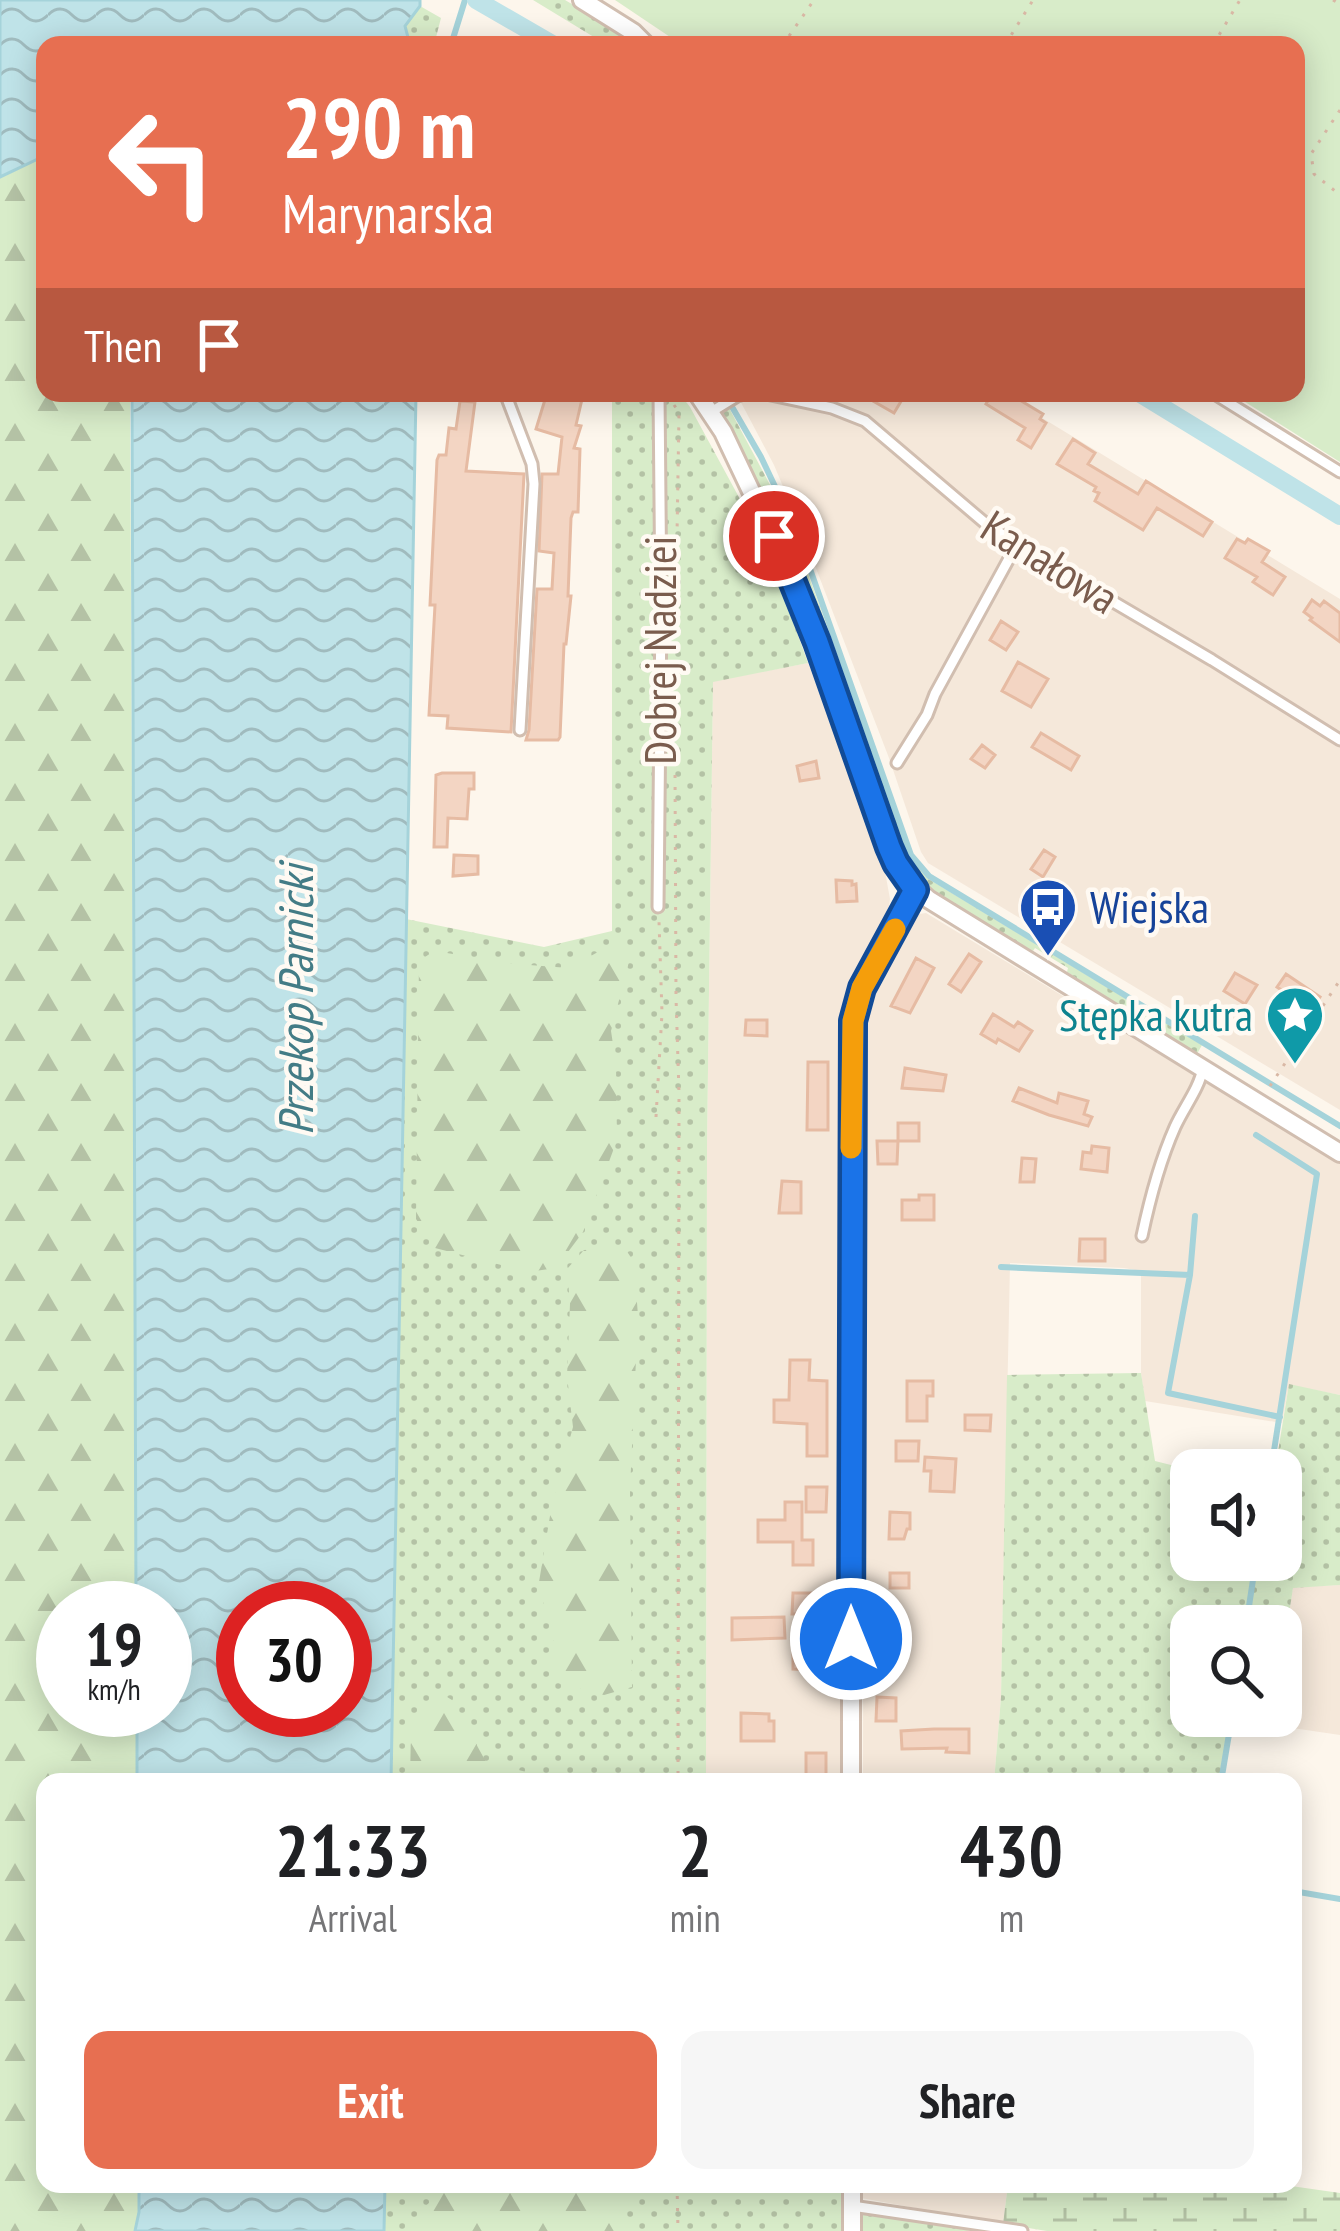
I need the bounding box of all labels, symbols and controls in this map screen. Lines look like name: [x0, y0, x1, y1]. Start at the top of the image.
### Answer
text: 290 m: [282, 72, 475, 181]
icon: left: [84, 84, 240, 240]
text: Marynarska: [282, 178, 494, 248]
icon: arrive: [186, 312, 252, 378]
text: Then: [84, 316, 162, 374]
pin: [723, 485, 825, 587]
street label: Kanałowa: [971, 497, 1130, 626]
icon: arrive: [741, 503, 807, 569]
street label: Dobrej Nadziei: [630, 536, 688, 764]
water label: Przekop Parnicki: [264, 859, 326, 1135]
bus stop icon: Wiejska: [1017, 876, 1079, 958]
place label: Wiejska: [1090, 877, 1209, 935]
place icon: Stępka kutra: [1264, 984, 1326, 1066]
place label: Stępka kutra: [1059, 985, 1253, 1043]
map controls: [1170, 1449, 1302, 1737]
button: sound: [1170, 1449, 1302, 1581]
position arrow: [788, 1576, 914, 1702]
speed limit sign: 30: [216, 1581, 372, 1737]
text: 19: [85, 1605, 143, 1683]
button: search: [1170, 1605, 1302, 1737]
text: km/h: [87, 1669, 141, 1708]
text: 21:33: [275, 1803, 431, 1896]
text: 2: [678, 1803, 712, 1896]
text: 430: [960, 1803, 1063, 1896]
text: Arrival: [309, 1892, 397, 1943]
text: min: [670, 1892, 721, 1943]
text: m: [999, 1892, 1024, 1943]
button: Exit: [84, 2031, 657, 2169]
button: Share: [681, 2031, 1254, 2169]

